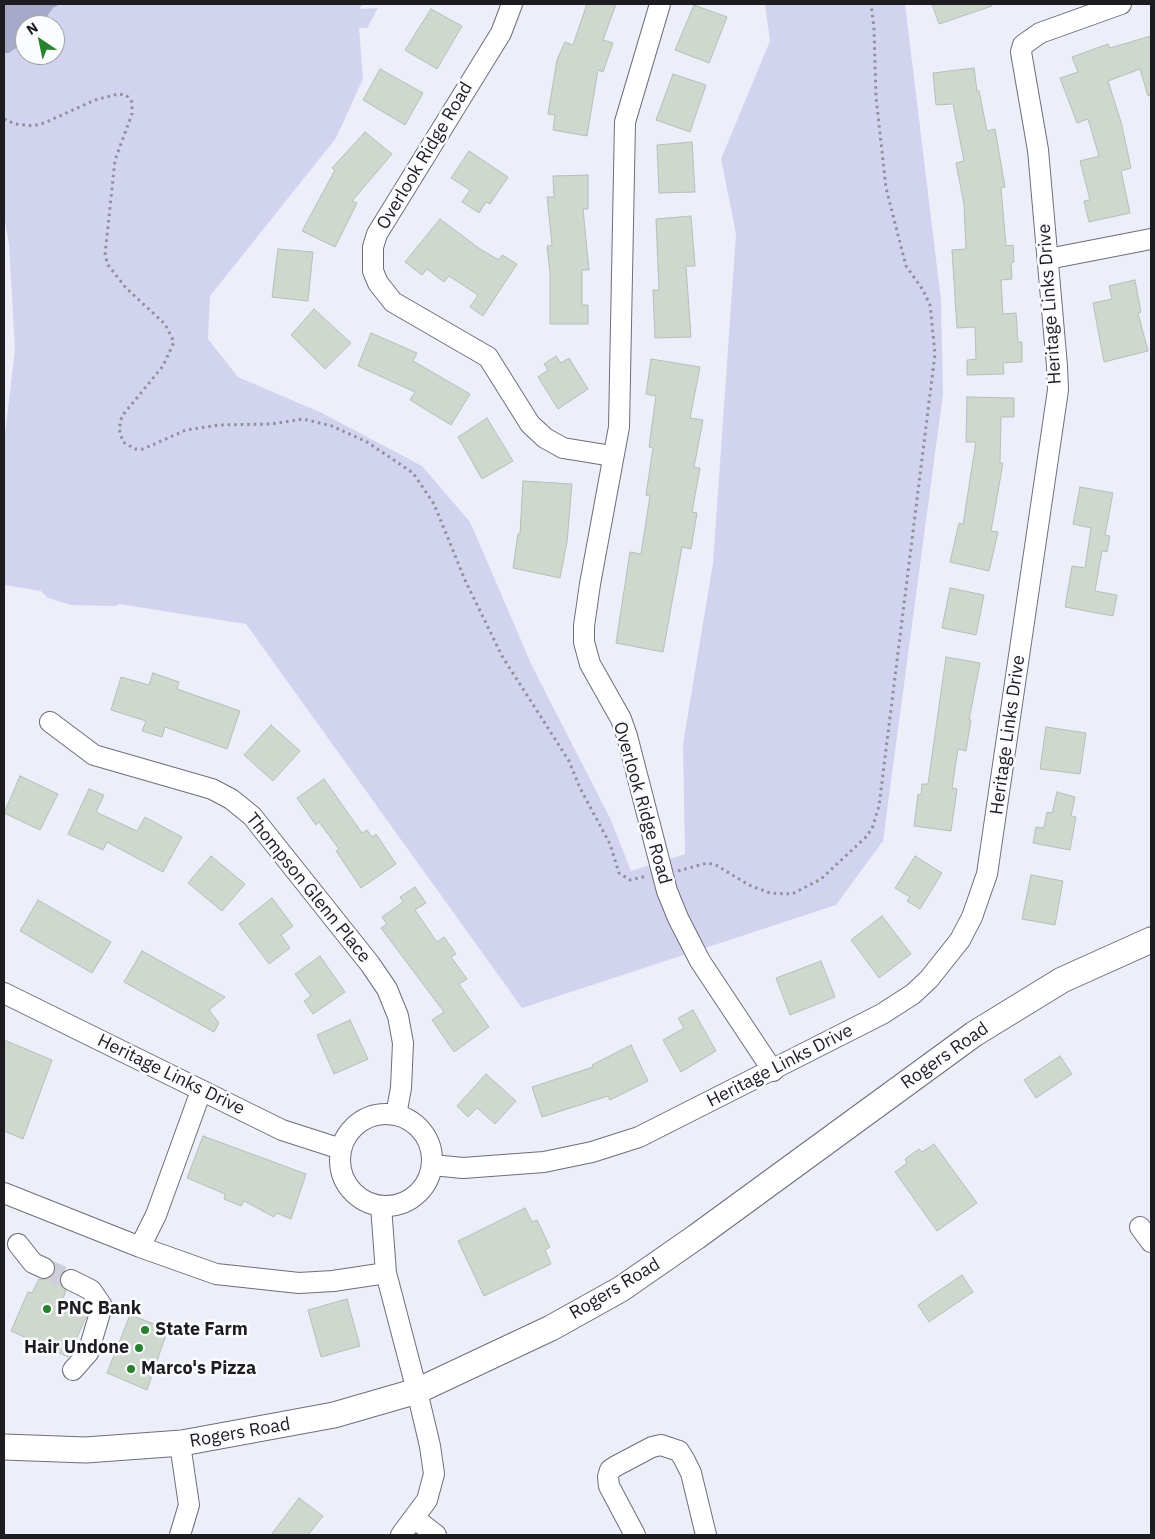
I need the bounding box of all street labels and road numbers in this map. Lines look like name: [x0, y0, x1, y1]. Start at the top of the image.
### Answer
street label: Overlook Ridge Road: [372, 78, 478, 234]
street label: Heritage Links Drive: [1034, 223, 1066, 385]
street label: Heritage Links Drive: [986, 654, 1030, 816]
street label: Overlook Ridge Road: [608, 719, 676, 887]
street label: Thompson Glenn Place: [241, 809, 375, 967]
street label: Rogers Road: [897, 1018, 993, 1094]
street label: Heritage Links Drive: [703, 1020, 857, 1112]
street label: Heritage Links Drive: [94, 1030, 248, 1120]
street label: Rogers Road: [566, 1254, 664, 1324]
street label: Rogers Road: [188, 1414, 292, 1452]

